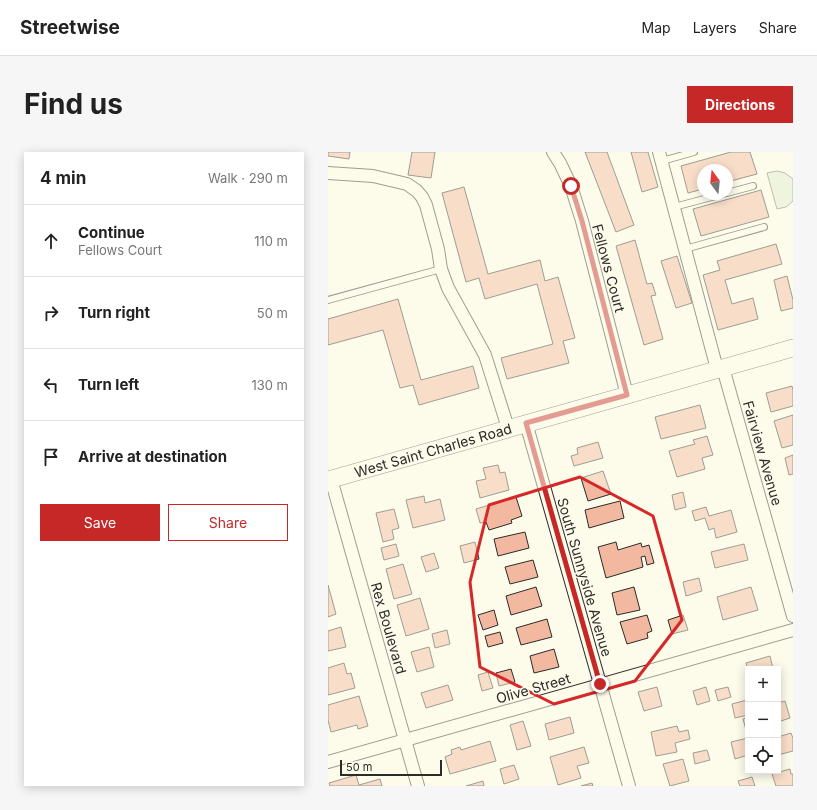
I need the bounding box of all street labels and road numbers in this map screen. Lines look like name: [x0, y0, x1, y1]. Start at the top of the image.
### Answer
street label: Fellows Court: [589, 222, 629, 314]
street label: Fairview Avenue: [740, 399, 786, 507]
street label: West Saint Charles Road: [352, 419, 514, 481]
street label: South Sunnyside Avenue: [554, 496, 616, 658]
street label: Rex Boulevard: [368, 580, 410, 676]
street label: Olive Street: [494, 669, 573, 707]

